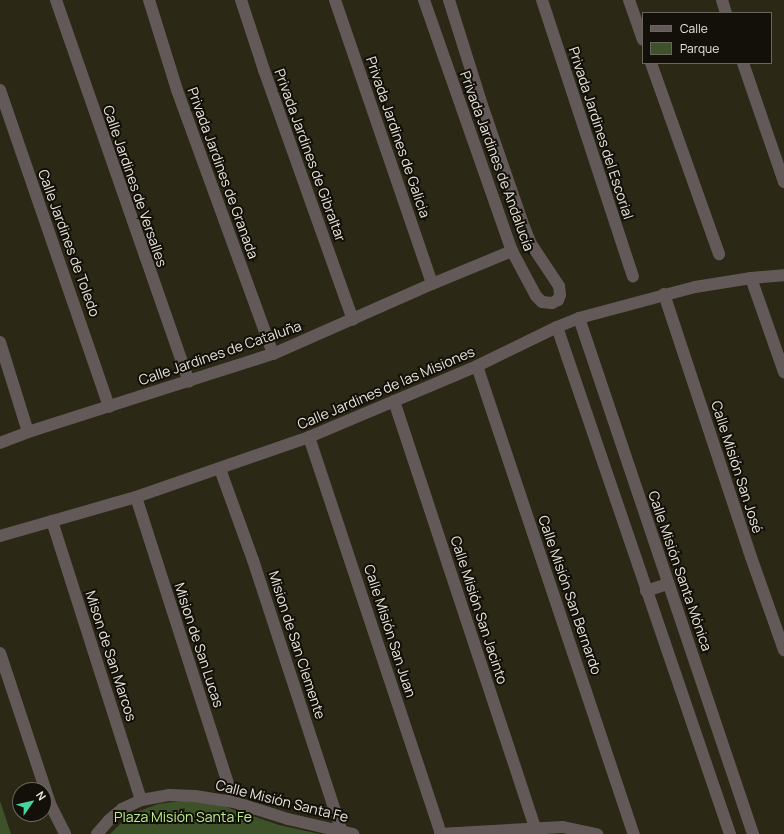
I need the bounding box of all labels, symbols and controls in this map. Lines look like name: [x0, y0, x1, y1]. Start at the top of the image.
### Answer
legend: [642, 12, 772, 64]
text: Calle: [680, 20, 708, 37]
text: Parque: [680, 40, 719, 57]
street label: Privada Jardines del Escorial: [565, 45, 637, 221]
street label: Privada Jardines de Galicia: [362, 54, 434, 220]
street label: Privada Jardines de Gibraltar: [271, 66, 349, 244]
street label: Privada Jardines de Andalucía: [457, 69, 537, 253]
street label: Privada Jardines de Granada: [184, 85, 262, 261]
street label: Calle Jardines de Versalles: [99, 103, 171, 269]
street label: Calle Jardines de Toledo: [35, 167, 103, 319]
street label: Calle Jardines de Cataluña: [137, 317, 303, 389]
street label: Calle Jardines de las Misiones: [295, 343, 477, 433]
street label: Calle Misión San José: [708, 399, 766, 535]
street label: Calle Misión Santa Mónica: [645, 489, 715, 653]
street label: Calle Misión San Bernardo: [535, 513, 605, 677]
street label: Calle Misión San Jacinto: [447, 534, 511, 686]
street label: Calle Misión San Juan: [361, 562, 419, 700]
street label: Mision de San Clemente: [265, 569, 329, 721]
street label: Mision de San Lucas: [171, 581, 227, 709]
street label: Mison de San Marcos: [82, 589, 140, 723]
street label: Calle Misión Santa Fe: [214, 776, 350, 826]
north arrow: [12, 782, 52, 822]
text: N: [33, 788, 50, 803]
park label: Plaza Misión Santa Fe: [114, 809, 252, 825]

